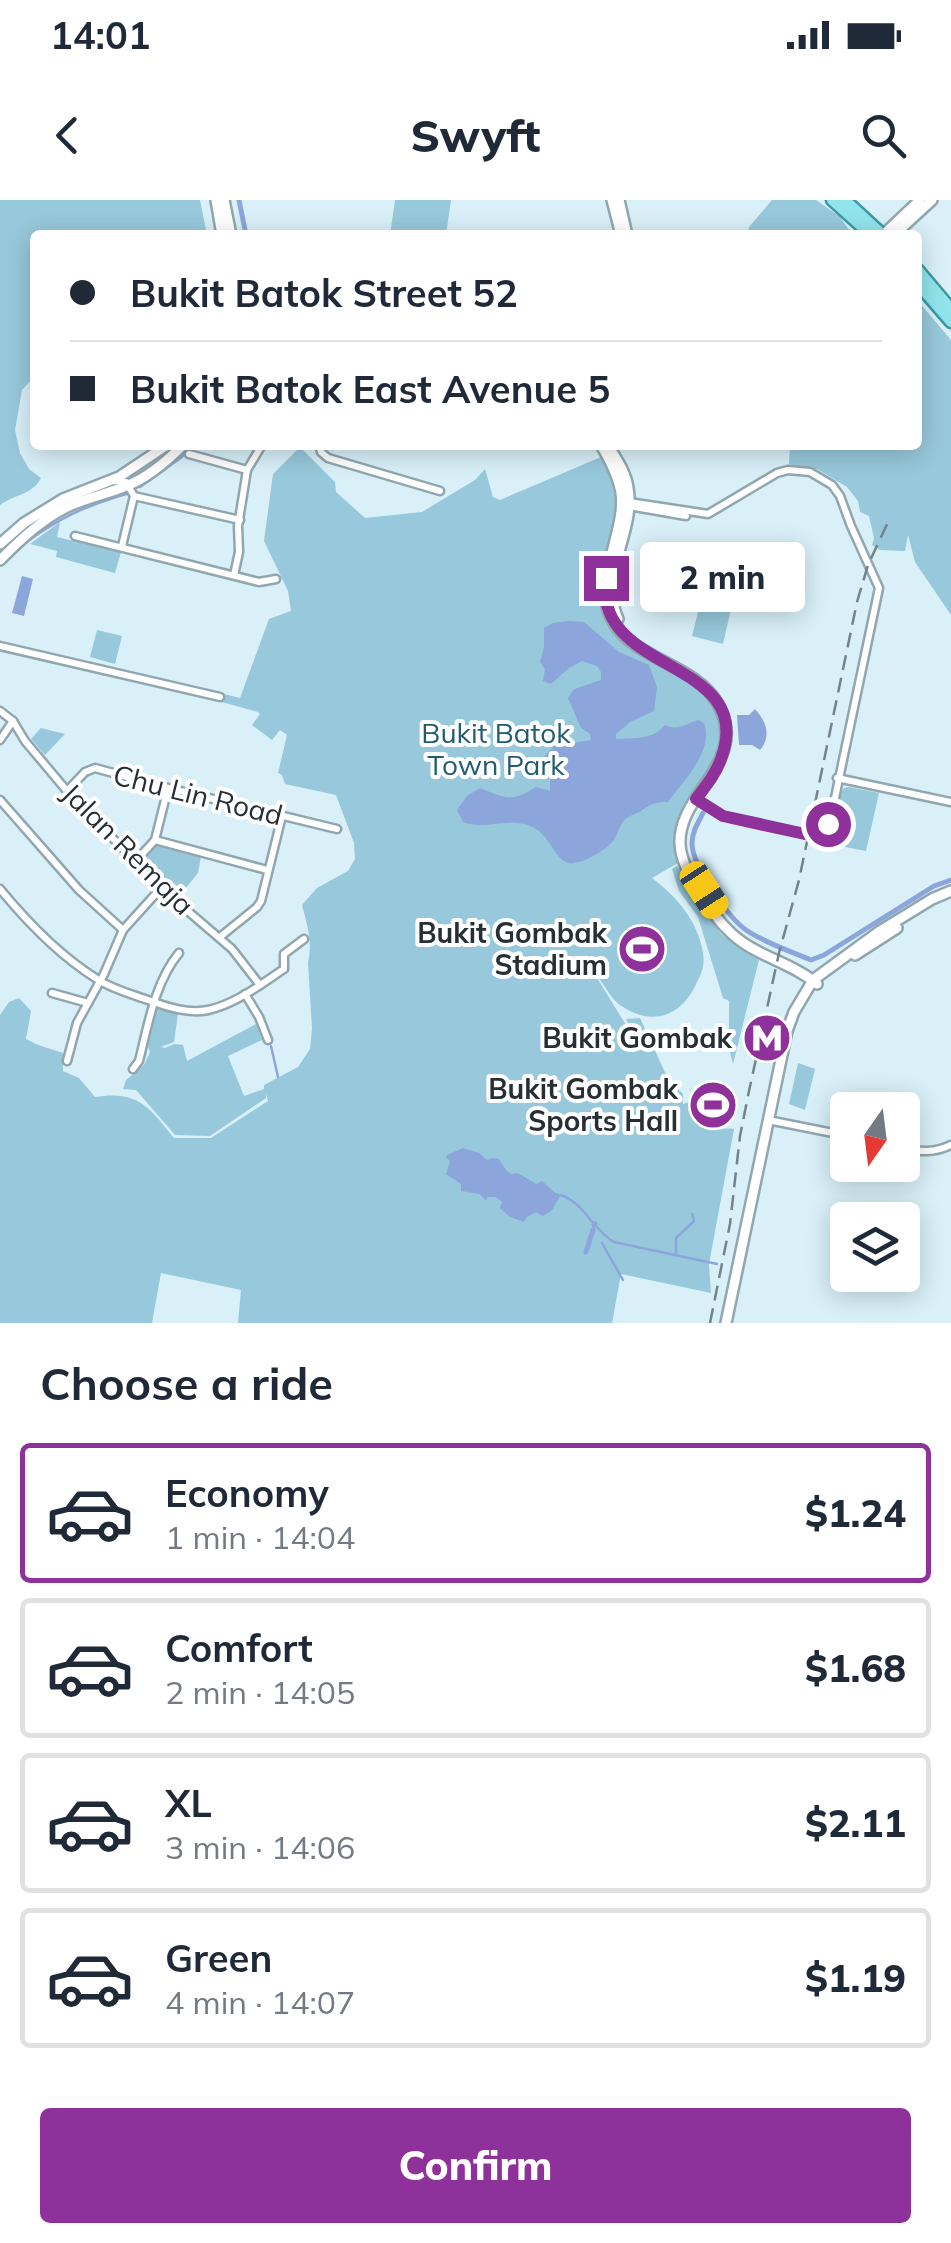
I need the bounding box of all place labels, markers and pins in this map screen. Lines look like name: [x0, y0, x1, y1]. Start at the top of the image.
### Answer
place label: Bukit Gombak Stadium: [417, 915, 608, 982]
sports icon: Bukit Gombak Stadium: [616, 923, 668, 975]
metro station icon: Bukit Gombak: [741, 1012, 793, 1064]
place label: Bukit Gombak: [542, 1020, 733, 1055]
place label: Bukit Gombak Sports Hall: [488, 1071, 679, 1138]
sports icon: Bukit Gombak Sports Hall: [687, 1079, 739, 1131]

